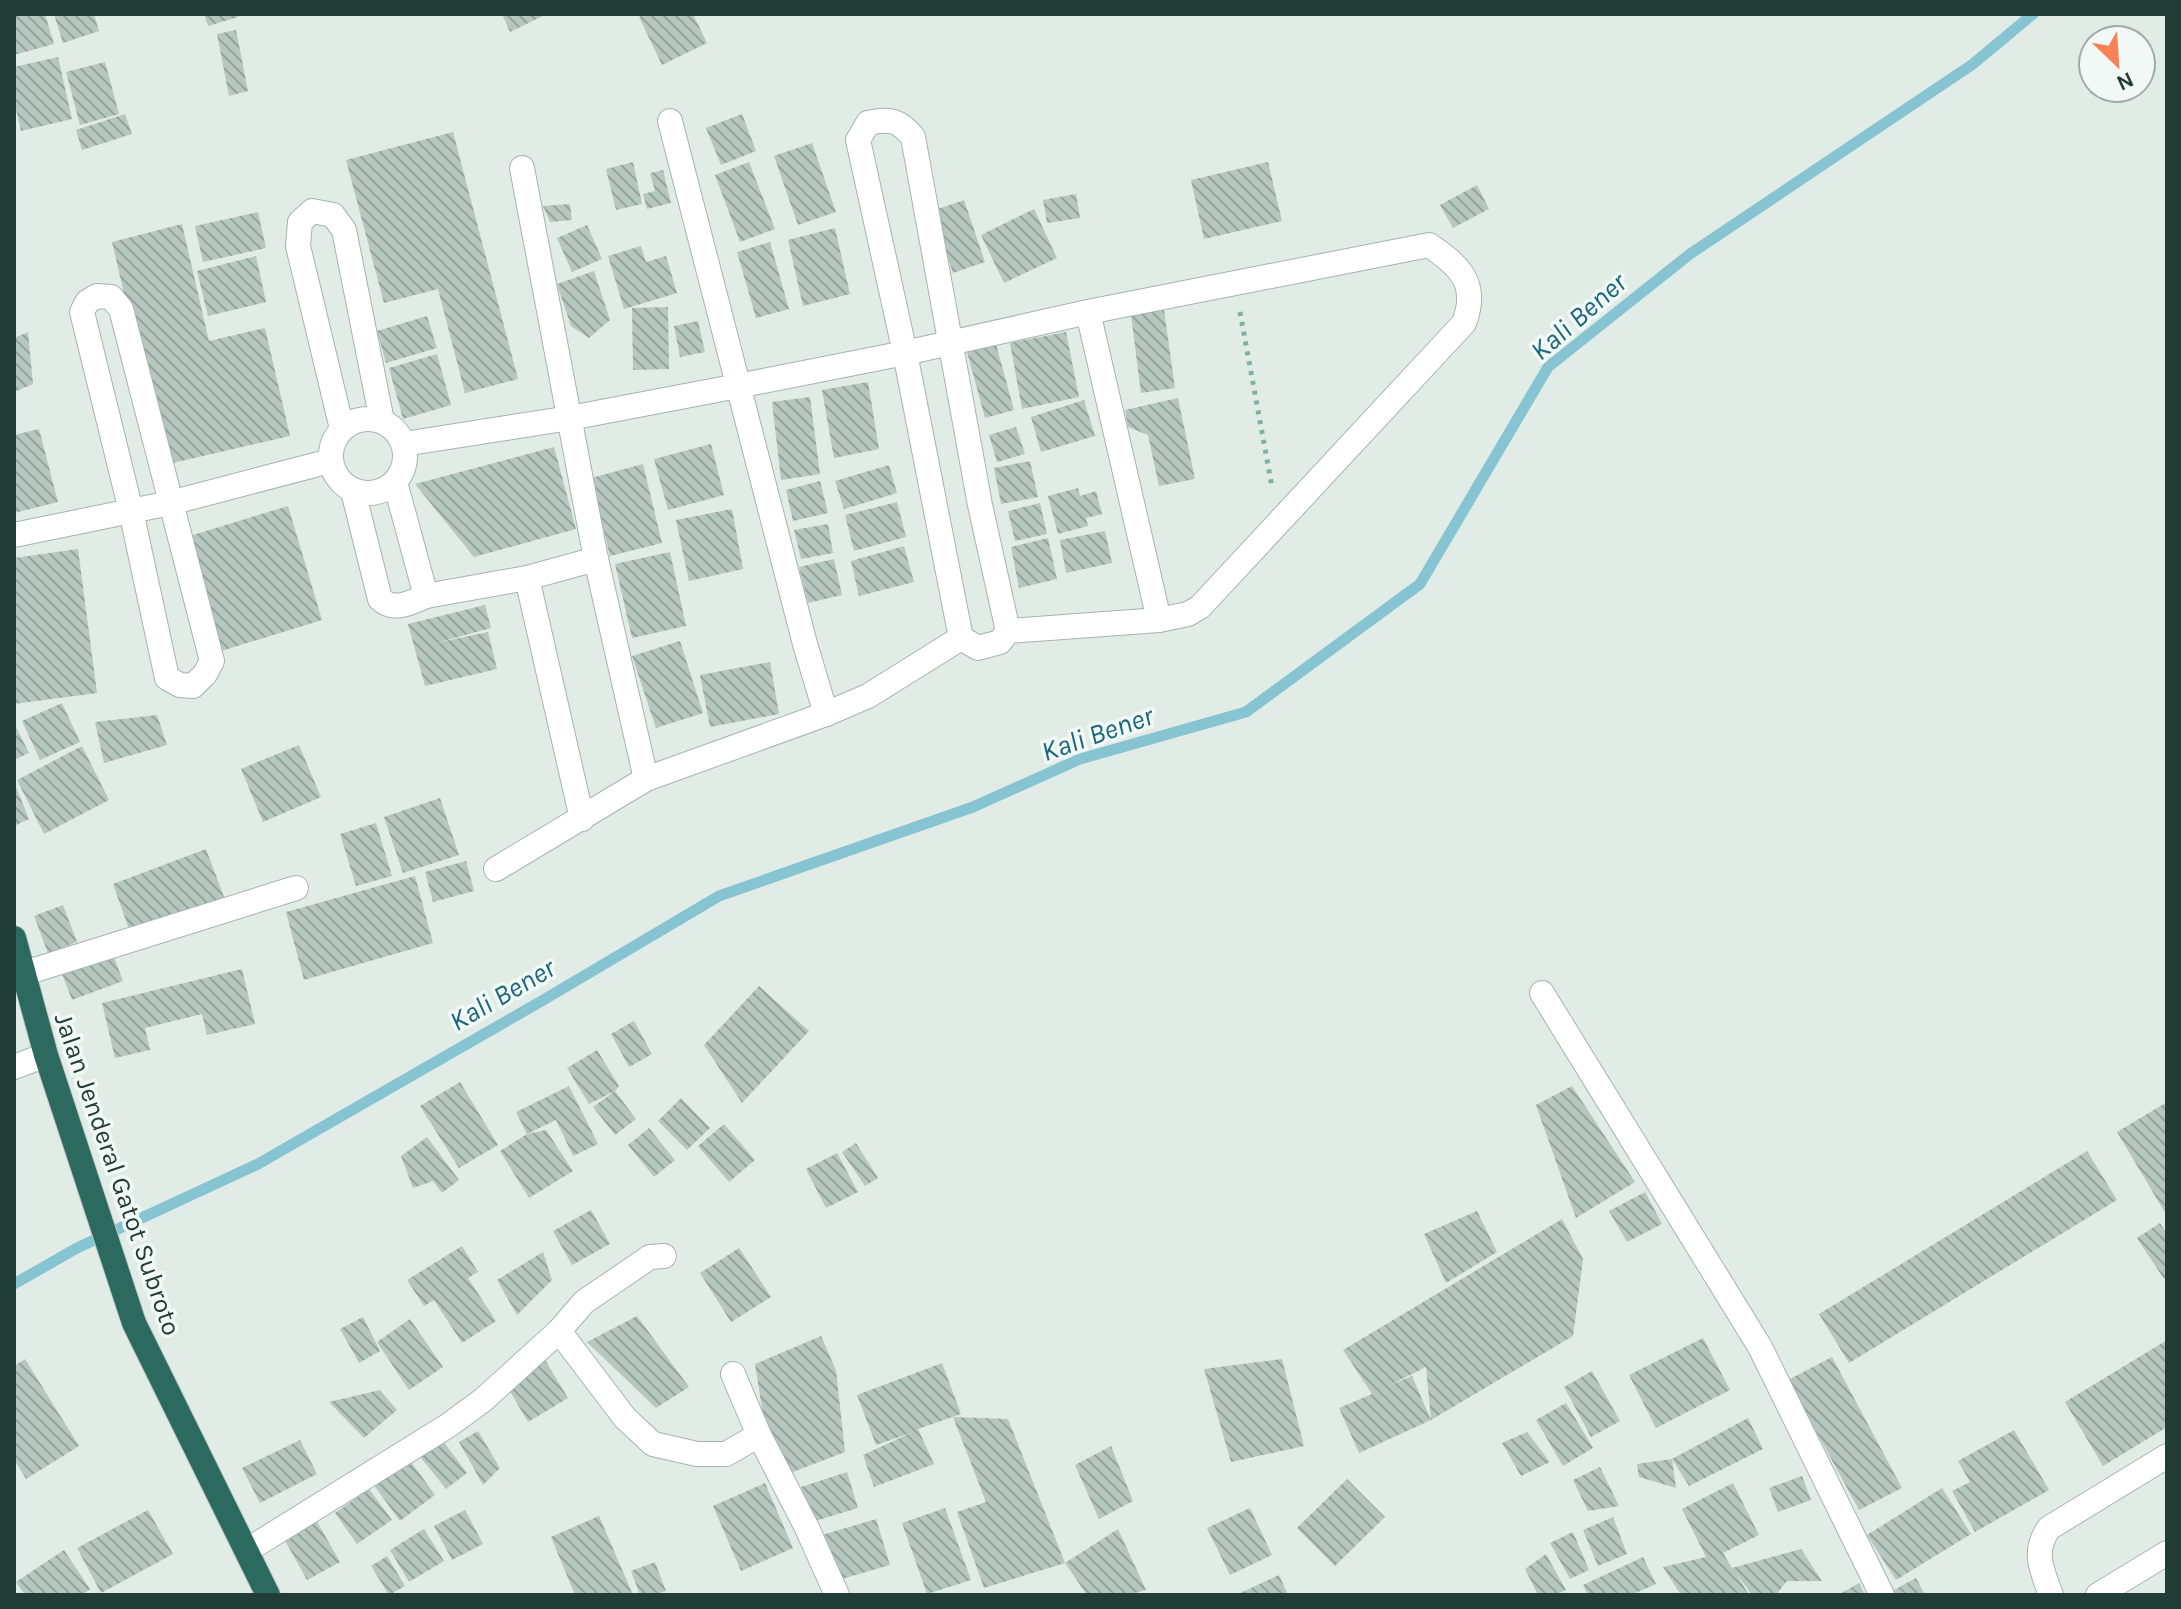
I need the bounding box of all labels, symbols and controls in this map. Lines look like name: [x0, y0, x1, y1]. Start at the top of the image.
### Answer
north arrow: [2077, 24, 2157, 104]
text: N: [2112, 66, 2138, 96]
water label: Kali Bener: [1524, 265, 1634, 367]
water label: Kali Bener: [1037, 698, 1159, 768]
water label: Kali Bener: [444, 950, 562, 1038]
street label: Jalan Jenderal Gatot Subroto: [48, 1009, 187, 1340]

